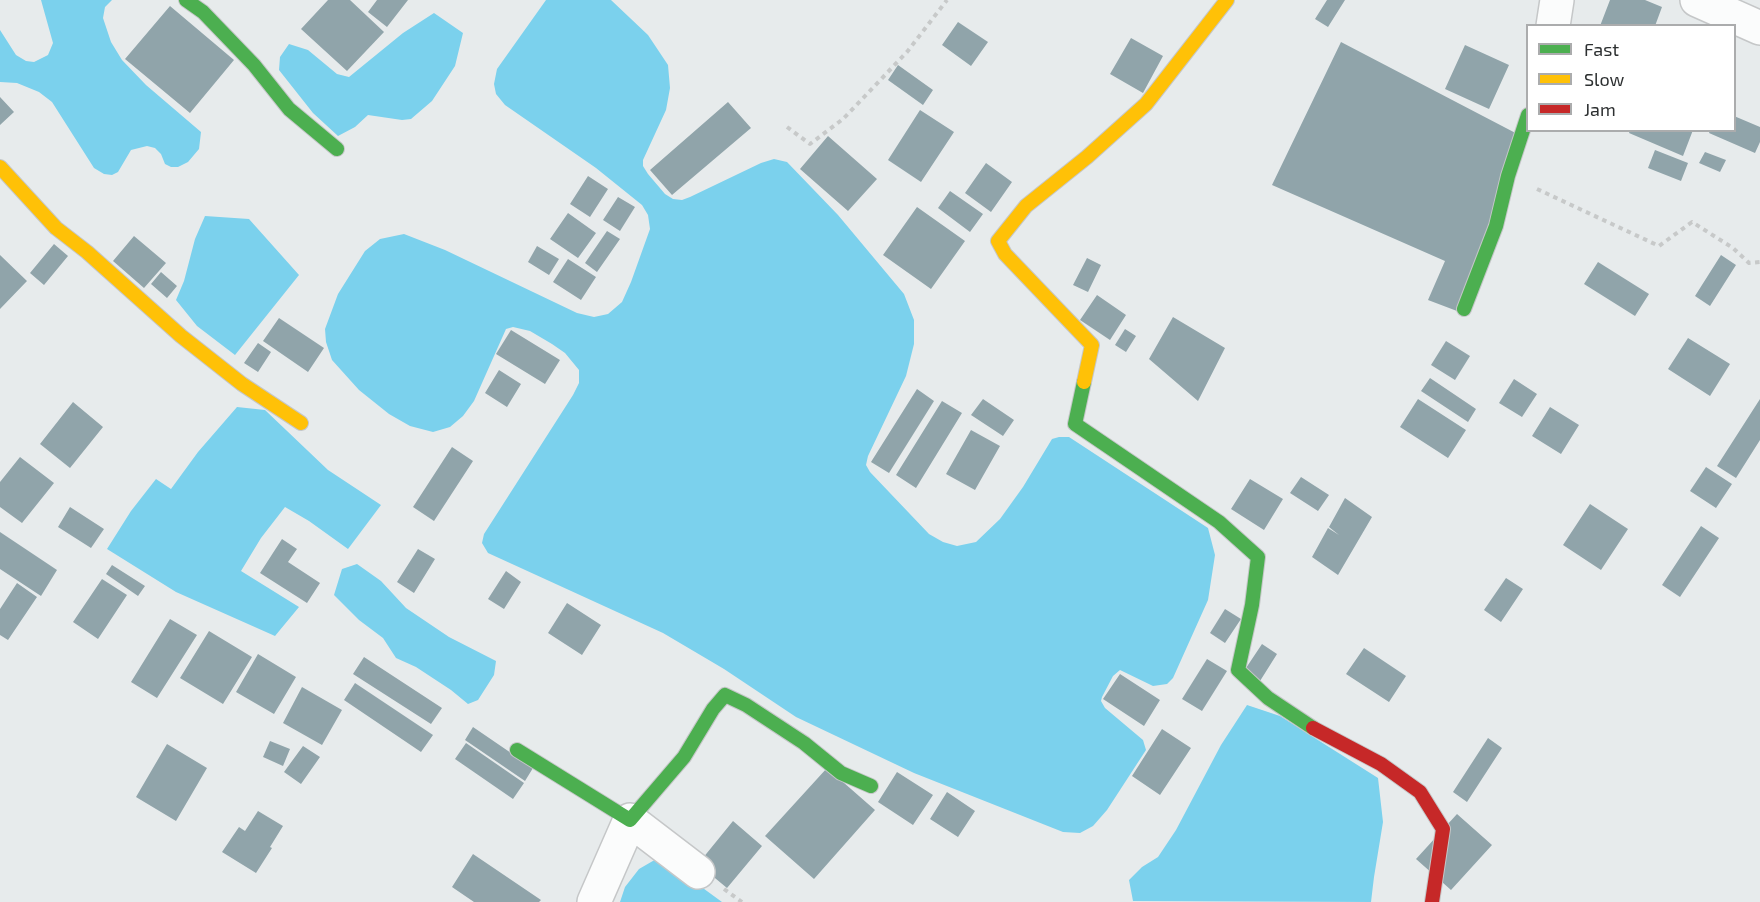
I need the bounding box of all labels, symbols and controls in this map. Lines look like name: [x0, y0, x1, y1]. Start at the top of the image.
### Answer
legend: [1526, 24, 1736, 132]
text: Fast: [1584, 38, 1619, 60]
text: Slow: [1584, 68, 1624, 90]
text: Jam: [1584, 98, 1616, 120]

